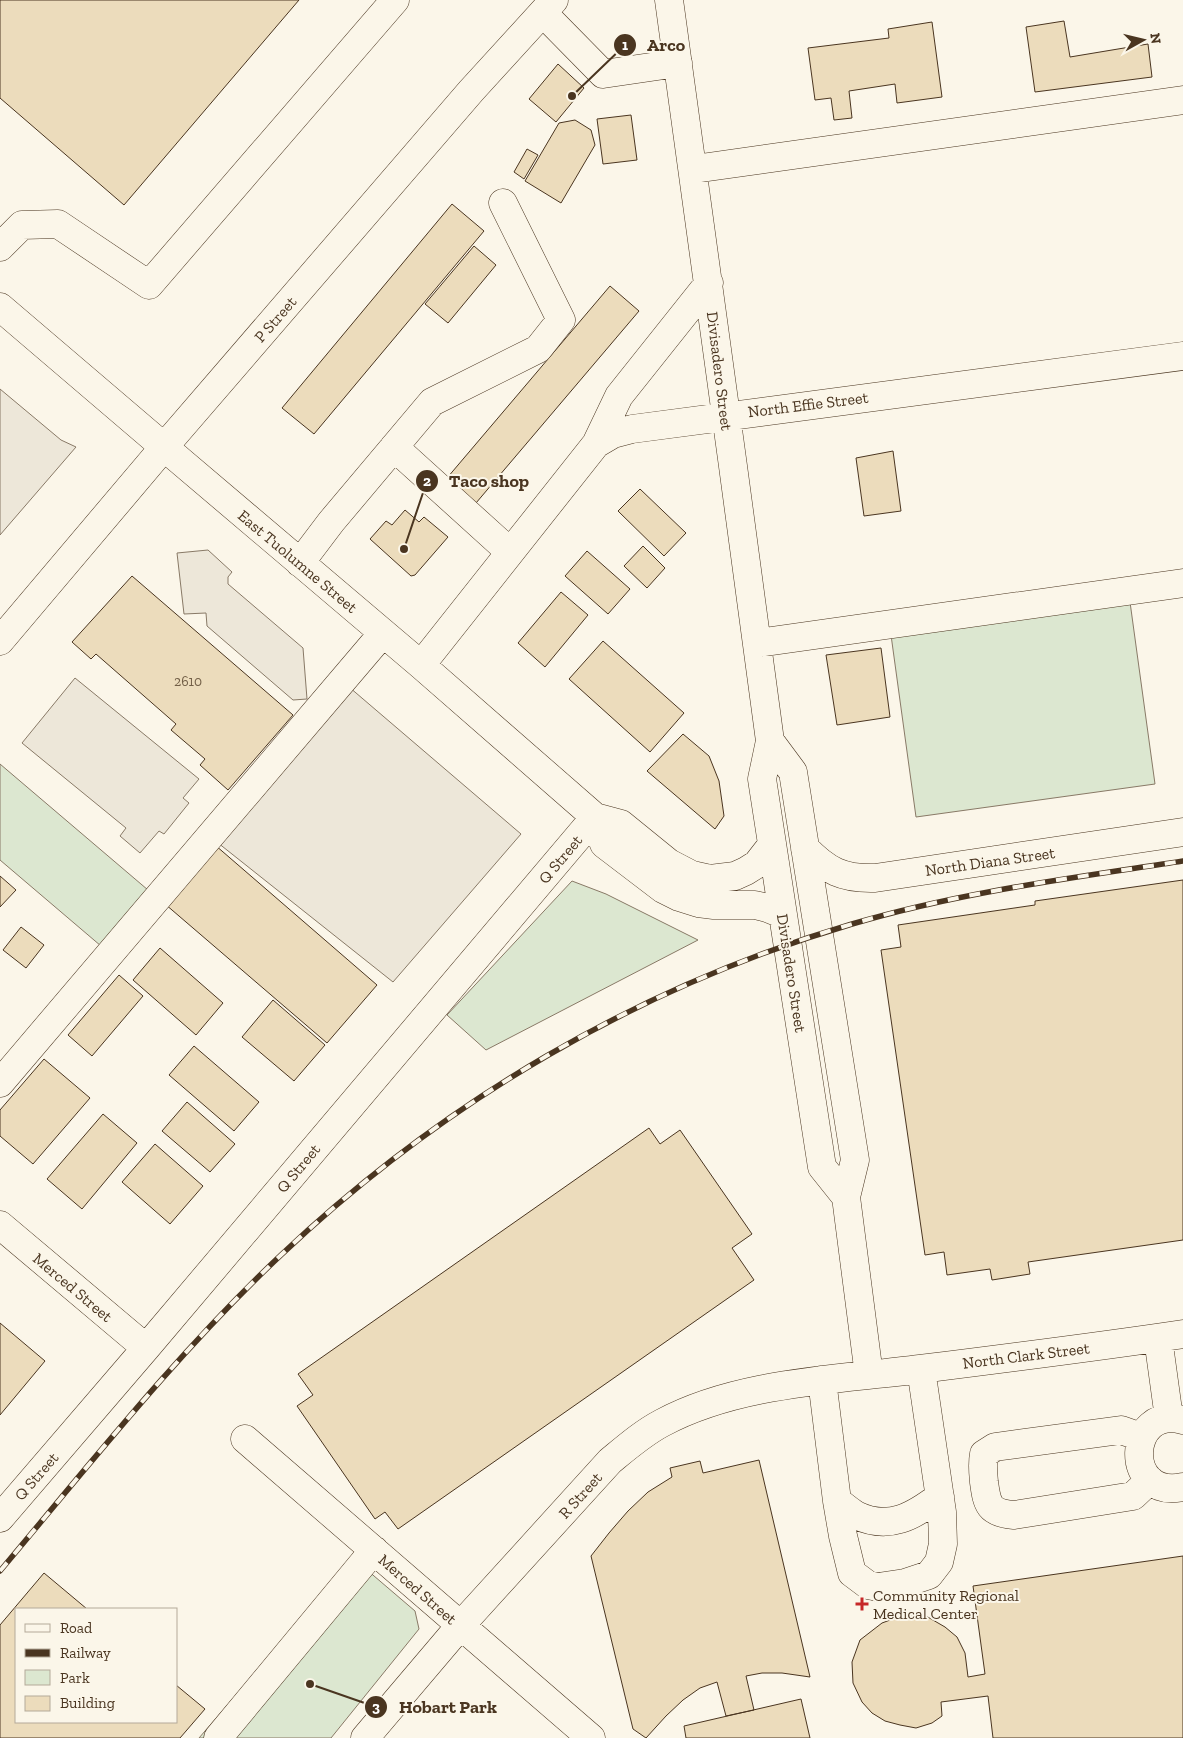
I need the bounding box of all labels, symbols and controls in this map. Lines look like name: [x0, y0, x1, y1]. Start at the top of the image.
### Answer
north arrow: [1118, 15, 1168, 65]
callout: Arco: [612, 28, 696, 61]
text: N: [1146, 32, 1165, 45]
text: Arco: [647, 34, 686, 56]
text: 1: [622, 36, 628, 54]
street label: P Street: [250, 292, 301, 346]
street label: Divisadero Street: [703, 310, 736, 432]
street label: North Effie Street: [747, 388, 869, 421]
callout: Taco shop: [414, 464, 540, 497]
text: Taco shop: [449, 470, 529, 492]
text: 2: [423, 472, 431, 490]
street label: East Tuolumne Street: [234, 506, 361, 617]
house number: 2610: [174, 673, 202, 690]
street label: Q Street: [535, 831, 586, 887]
street label: North Diana Street: [924, 843, 1056, 880]
street label: Divisadero Street: [773, 912, 810, 1034]
street label: Q Street: [273, 1140, 324, 1196]
street label: Merced Street: [29, 1249, 116, 1326]
street label: North Clark Street: [961, 1338, 1091, 1373]
street label: Q Street: [10, 1448, 62, 1504]
street label: R Street: [555, 1468, 606, 1522]
street label: Merced Street: [375, 1550, 461, 1629]
place label: Community Regional Medical Center: [873, 1586, 1019, 1623]
marker: Community Regional Medical Center: [855, 1597, 869, 1611]
legend: [15, 1608, 178, 1723]
text: Road: [60, 1619, 93, 1637]
text: Railway: [60, 1644, 111, 1662]
text: Park: [60, 1669, 90, 1687]
callout: Hobart Park: [364, 1691, 507, 1724]
text: Building: [60, 1694, 115, 1712]
text: Hobart Park: [399, 1696, 497, 1718]
text: 3: [372, 1698, 380, 1716]

